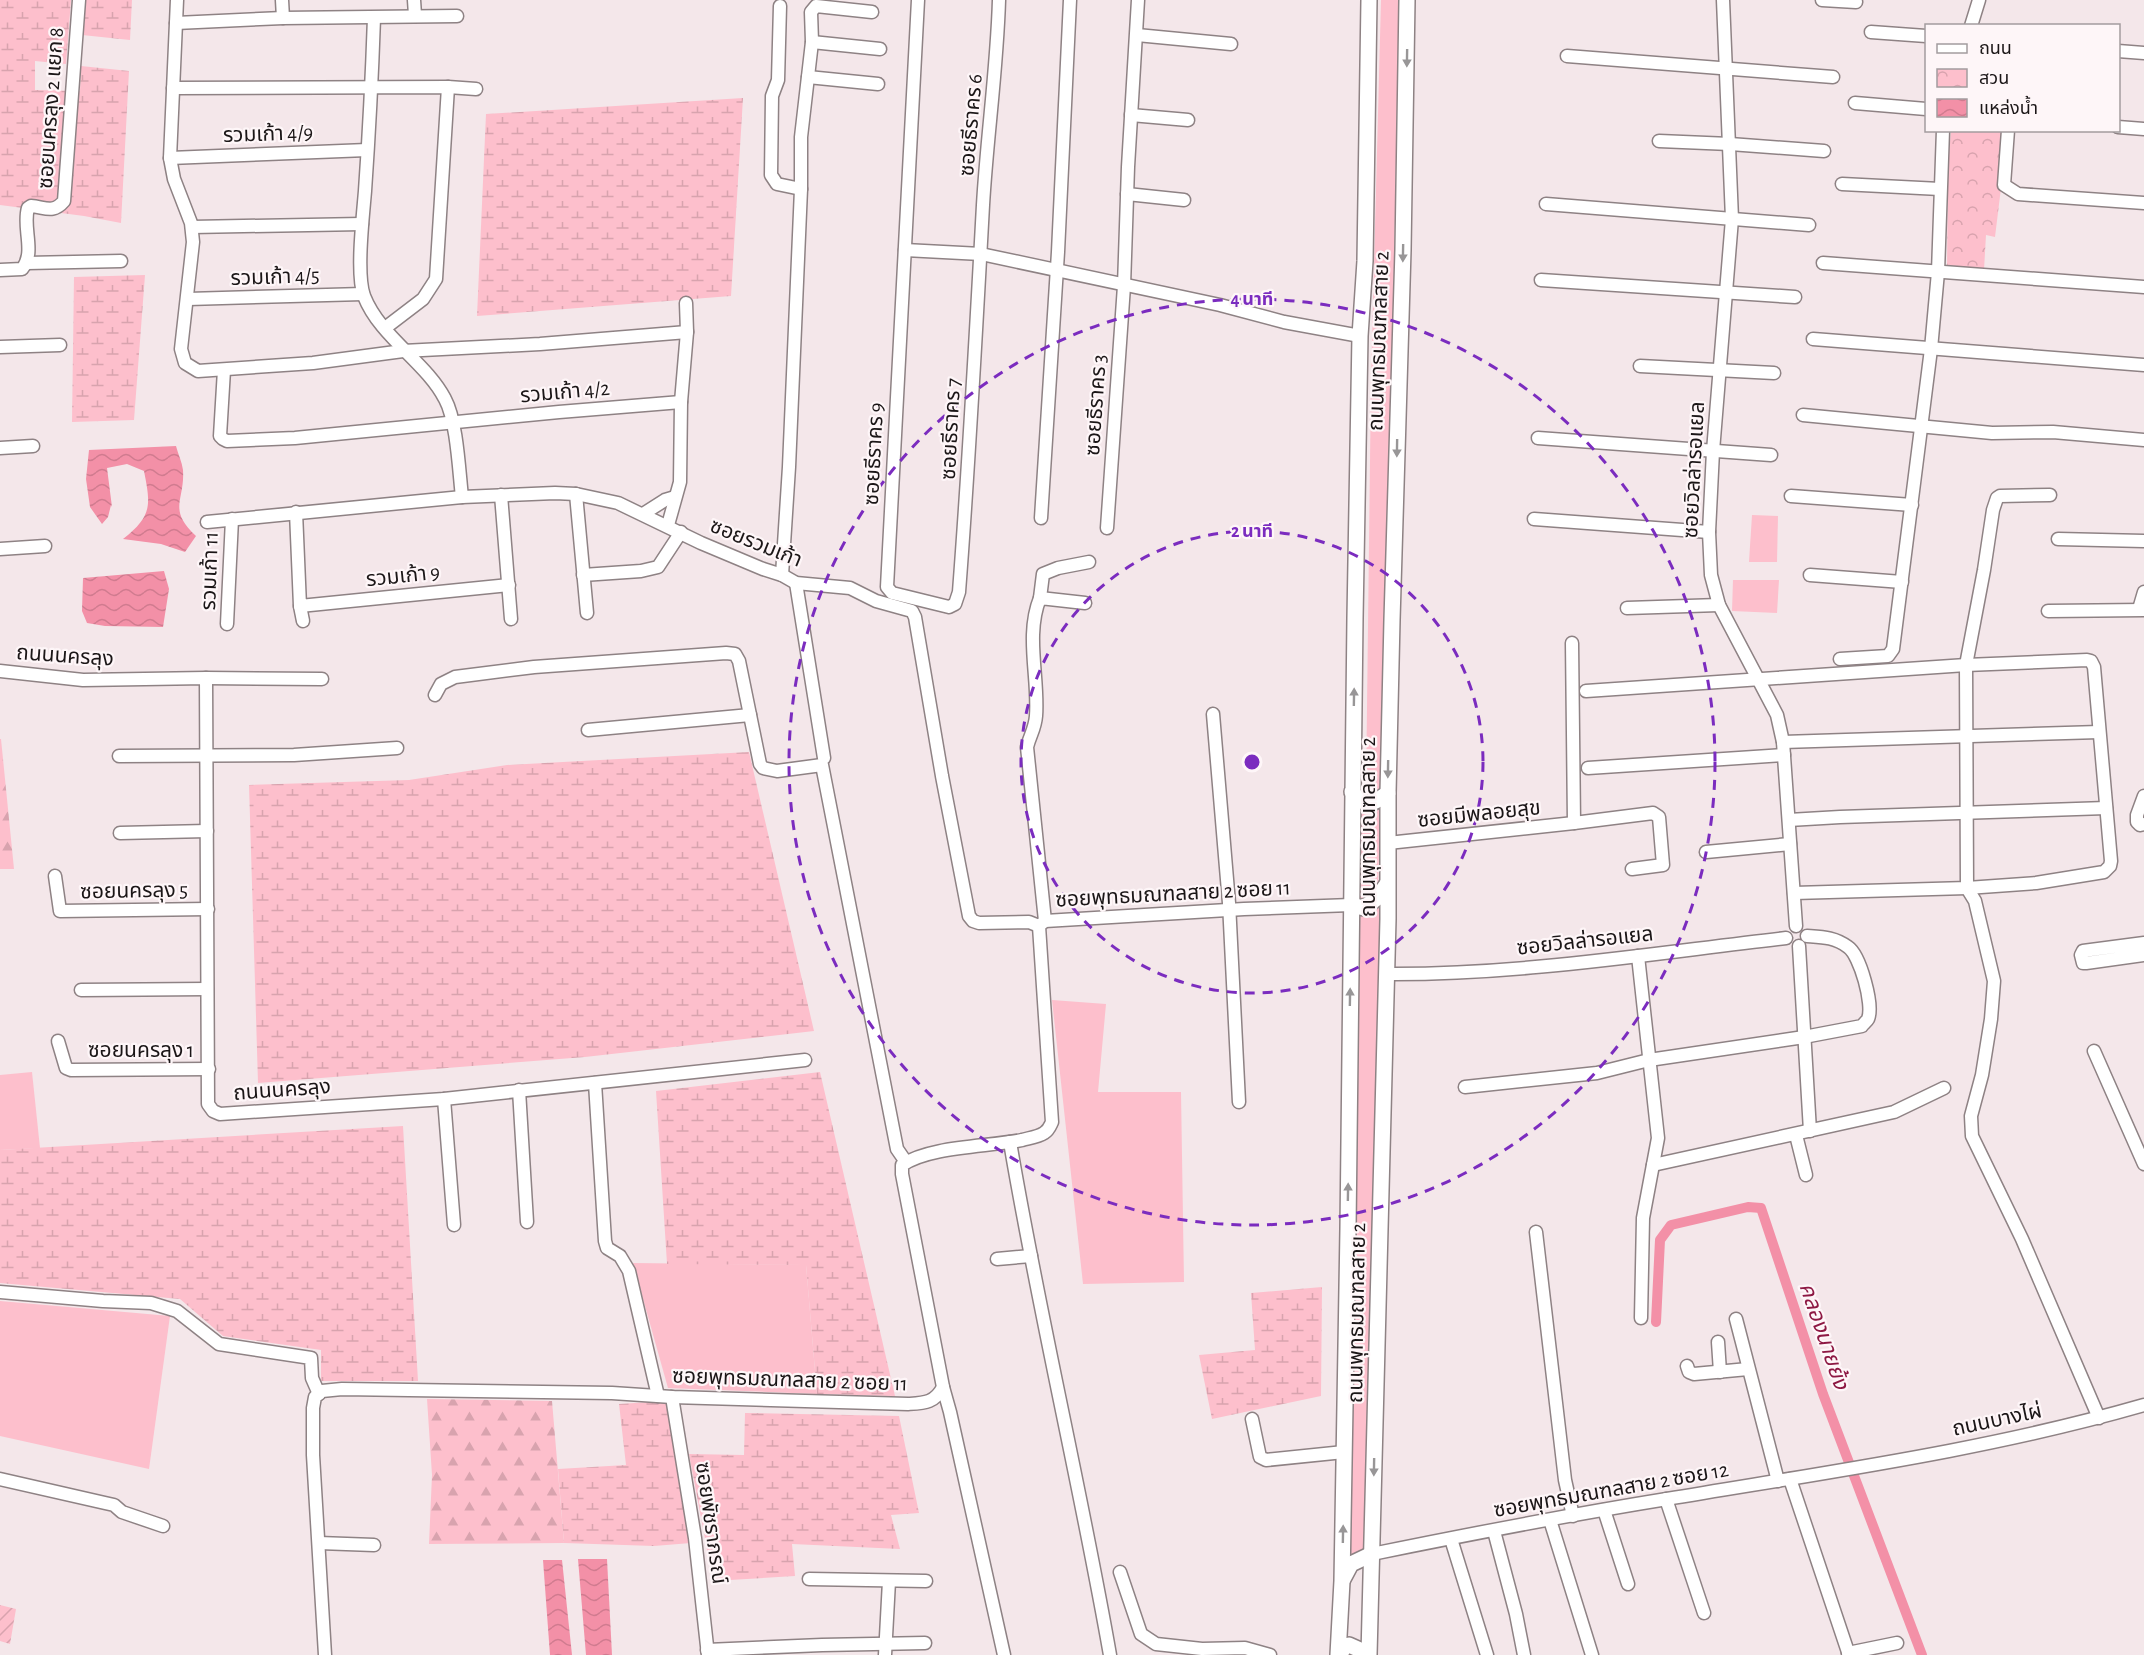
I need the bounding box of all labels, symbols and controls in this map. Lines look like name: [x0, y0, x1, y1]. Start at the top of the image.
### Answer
legend: [1925, 24, 2120, 132]
street label: ซอยนครลุง 2 แยก 8: [35, 27, 69, 190]
text: ถนน: [1979, 40, 2012, 58]
one-way arrow: [1402, 49, 1411, 68]
text: สวน: [1979, 70, 2009, 88]
street label: ซอยธีราคร 6: [955, 73, 986, 177]
text: แหล่งน้ำ: [1979, 95, 2038, 118]
street label: รวมเก้า 4/9: [222, 120, 313, 146]
one-way arrow: [1398, 244, 1407, 263]
street label: ถนนพุทธมณฑลสาย 2: [1365, 251, 1395, 432]
street label: รวมเก้า 4/5: [230, 263, 320, 289]
text: 4 นาที: [1231, 290, 1273, 309]
street label: ซอยธีราคร 3: [1081, 353, 1110, 456]
street label: รวมเก้า 4/2: [519, 376, 611, 406]
street label: ซอยธีราคร 7: [937, 377, 964, 480]
street label: ซอยวิลล่ารอแยล: [1678, 401, 1708, 539]
street label: ซอยธีราคร 9: [860, 402, 887, 506]
one-way arrow: [1393, 439, 1402, 458]
street label: ซอยรวมเก้า: [707, 513, 806, 571]
text: 2 นาที: [1231, 522, 1273, 541]
street label: รวมเก้า 11: [196, 531, 222, 611]
street label: รวมเก้า 9: [365, 560, 441, 590]
street label: ถนนนครลุง: [15, 642, 114, 672]
one-way arrow: [1349, 687, 1358, 706]
street label: ถนนพุทธมณฑลสาย 2: [1358, 737, 1381, 917]
centre of rings: [1242, 752, 1262, 772]
one-way arrow: [1384, 760, 1393, 779]
street label: ซอยมีพลอยสุข: [1416, 796, 1542, 833]
street label: ซอยพุทธมณฑลสาย 2 ซอย 11: [1055, 877, 1291, 913]
street label: ซอยนครลุง 5: [80, 880, 188, 904]
street label: ซอยวิลล่ารอแยล: [1516, 921, 1654, 959]
one-way arrow: [1345, 987, 1355, 1006]
street label: ซอยนครลุง 1: [88, 1040, 194, 1063]
street label: ถนนนครลุง: [233, 1076, 332, 1106]
one-way arrow: [1343, 1182, 1353, 1201]
street label: ถนนพุทธมณฑลสาย 2: [1345, 1223, 1371, 1403]
water label: คลองนายย้ง: [1796, 1280, 1854, 1393]
street label: ซอยพุทธมณฑลสาย 2 ซอย 11: [672, 1365, 908, 1397]
street label: ถนนบางไผ่: [1950, 1398, 2044, 1440]
one-way arrow: [1369, 1458, 1378, 1477]
street label: ซอยพุทธมณฑลสาย 2 ซอย 12: [1492, 1459, 1730, 1523]
street label: ซอยพัชราภรณ์: [692, 1461, 730, 1585]
one-way arrow: [1338, 1524, 1347, 1543]

